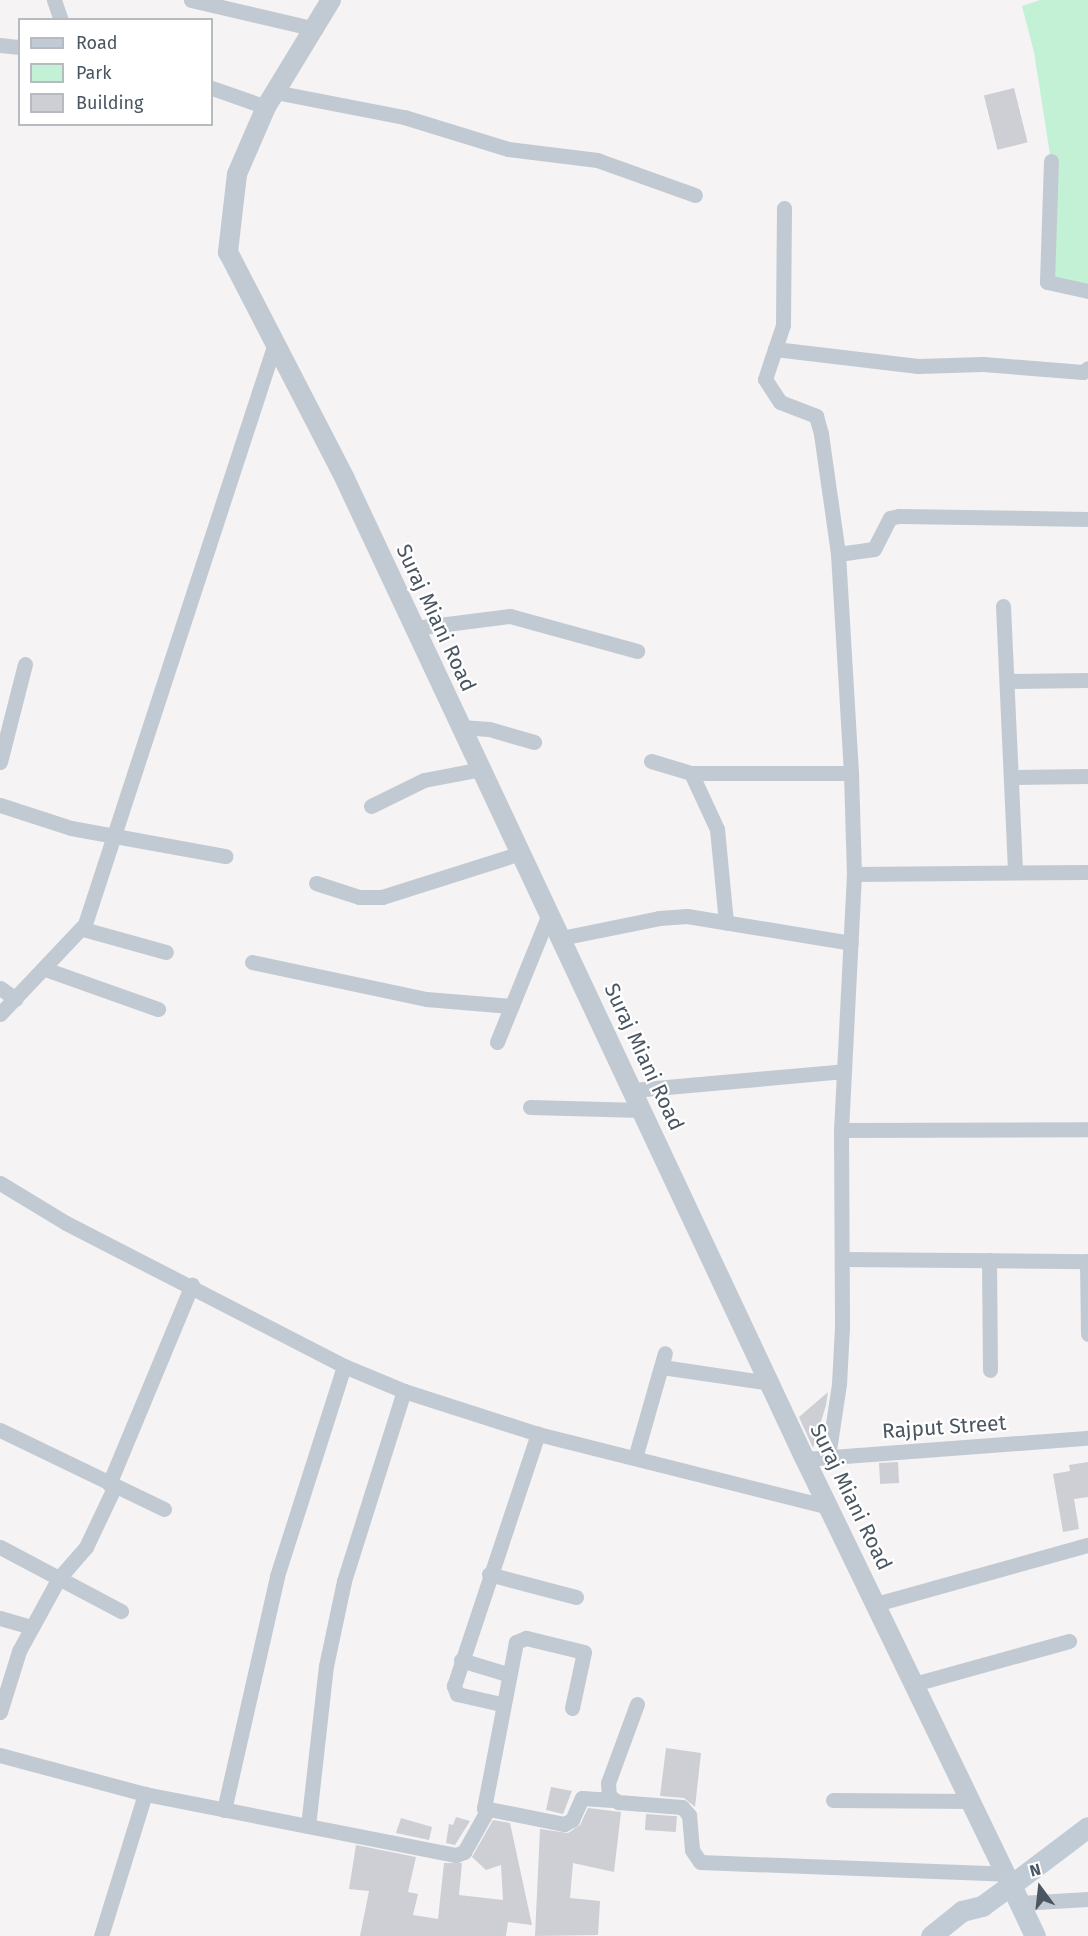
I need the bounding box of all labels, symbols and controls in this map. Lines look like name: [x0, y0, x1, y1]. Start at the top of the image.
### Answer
legend: [18, 18, 213, 126]
text: Road: [76, 32, 118, 54]
text: Park: [76, 62, 111, 84]
text: Building: [76, 92, 143, 114]
street label: Suraj Miani Road: [391, 540, 481, 696]
street label: Suraj Miani Road: [599, 979, 689, 1135]
street label: Rajput Street: [881, 1410, 1007, 1444]
street label: Suraj Miani Road: [805, 1420, 897, 1574]
north arrow: [1010, 1858, 1070, 1918]
text: N: [1028, 1860, 1043, 1881]

